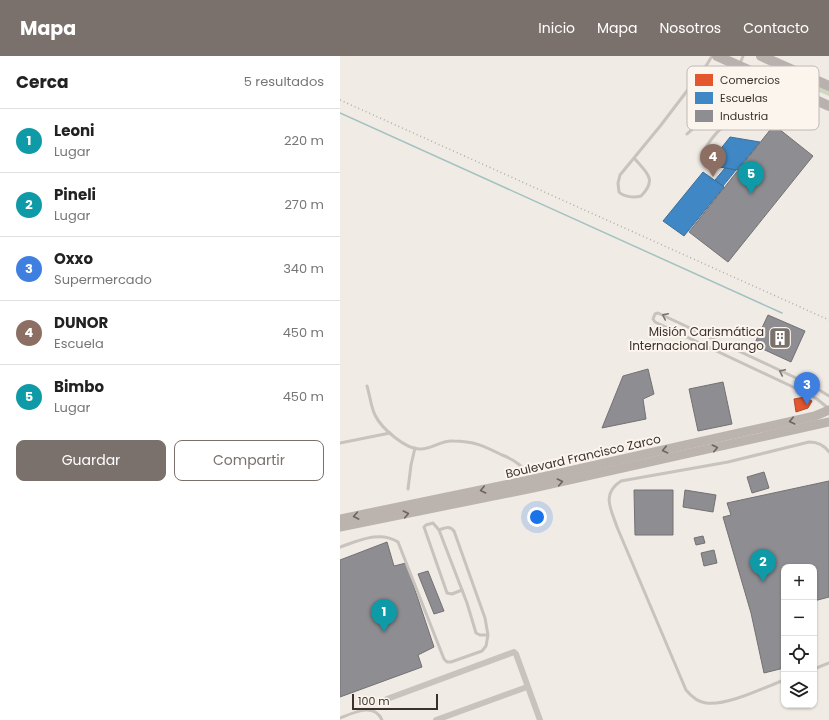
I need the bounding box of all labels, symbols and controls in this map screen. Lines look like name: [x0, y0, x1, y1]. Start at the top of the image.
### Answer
text: Mapa: [20, 15, 76, 42]
text: Inicio: [538, 18, 575, 38]
text: Mapa: [597, 18, 638, 38]
text: Nosotros: [660, 18, 721, 38]
text: Contacto: [743, 18, 809, 38]
legend: [687, 66, 819, 130]
text: Cerca: [16, 70, 69, 94]
text: 5 resultados: [244, 72, 324, 91]
text: Comercios: [720, 72, 780, 88]
text: Escuelas: [720, 90, 768, 106]
text: Industria: [720, 108, 768, 124]
text: Leoni: [54, 120, 95, 141]
text: 1: [27, 131, 31, 150]
text: 220 m: [284, 131, 324, 150]
text: Lugar: [54, 142, 90, 161]
pin: 4: [700, 144, 726, 177]
pin: 5: [738, 161, 764, 194]
text: Pineli: [54, 184, 96, 205]
text: 2: [25, 195, 33, 214]
text: 270 m: [284, 195, 324, 214]
text: Lugar: [54, 206, 90, 225]
text: Oxxo: [54, 248, 93, 269]
text: 3: [25, 259, 33, 278]
text: 340 m: [283, 259, 324, 278]
text: Supermercado: [54, 270, 152, 289]
text: DUNOR: [54, 312, 108, 333]
one-way arrow: [661, 313, 669, 321]
text: 4: [25, 323, 33, 342]
text: 450 m: [283, 323, 324, 342]
place label: Misión Carismática Internacional Durango: [629, 323, 764, 354]
building icon: Misión Carismática Internacional Durango: [767, 325, 793, 351]
text: Escuela: [54, 334, 104, 353]
one-way arrow: [779, 369, 787, 377]
pin: 3: [794, 372, 820, 405]
text: Bimbo: [54, 376, 104, 397]
text: 5: [25, 387, 33, 406]
text: 450 m: [283, 387, 324, 406]
text: Lugar: [54, 398, 90, 417]
one-way arrow: [789, 417, 795, 425]
street label: Boulevard Francisco Zarco: [504, 430, 663, 482]
button: Guardar: [16, 440, 166, 481]
button: Compartir: [174, 440, 324, 481]
one-way arrow: [662, 445, 669, 454]
one-way arrow: [712, 445, 718, 453]
one-way arrow: [557, 478, 564, 486]
one-way arrow: [480, 486, 486, 494]
your location: [527, 507, 547, 527]
one-way arrow: [403, 510, 409, 518]
one-way arrow: [353, 511, 359, 519]
pin: 2: [750, 549, 776, 582]
map controls: [781, 564, 817, 708]
button: +: [781, 564, 817, 600]
pin: 1: [371, 599, 397, 632]
button: −: [781, 600, 817, 636]
button: locate: [781, 636, 817, 672]
button: layers: [781, 672, 817, 708]
scale bar: [352, 692, 438, 711]
text: 100 m: [358, 693, 390, 709]

